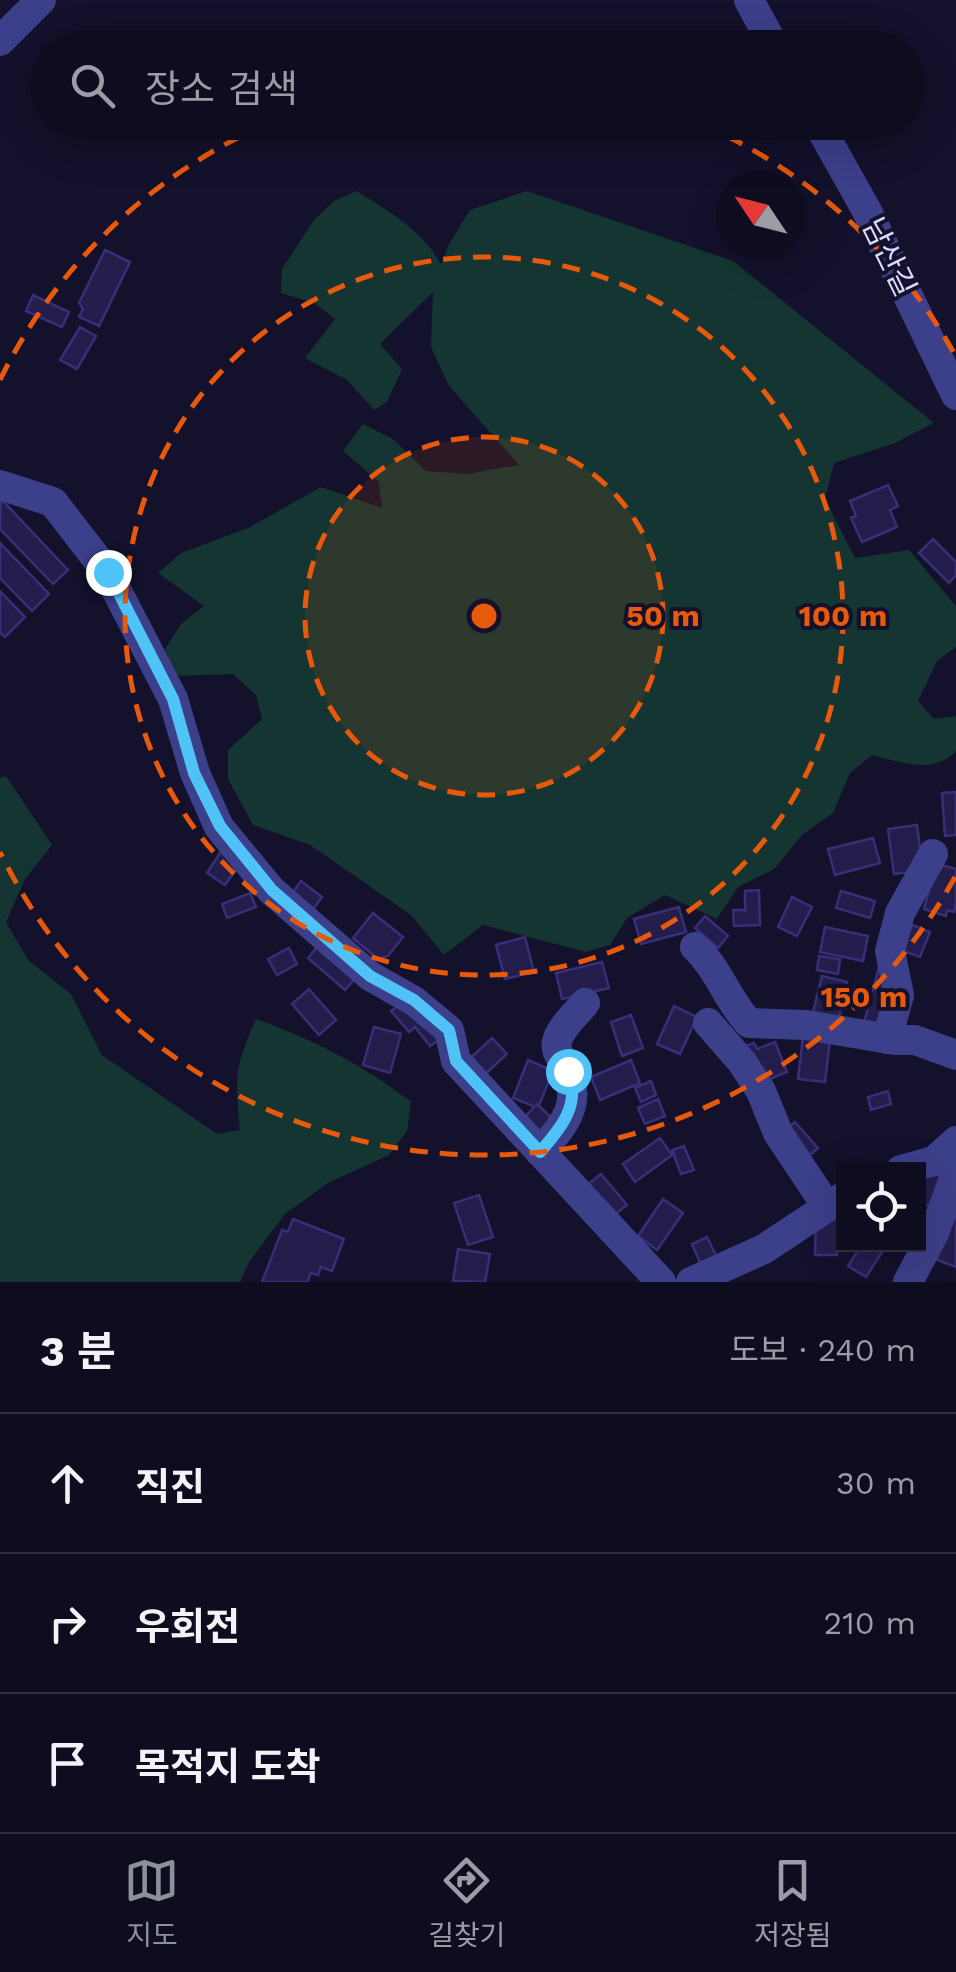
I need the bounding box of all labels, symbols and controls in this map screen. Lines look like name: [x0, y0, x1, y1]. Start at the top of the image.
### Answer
search box: [30, 30, 926, 140]
icon: search: [65, 58, 120, 113]
text: 장소 검색: [145, 67, 298, 111]
north arrow: [716, 170, 806, 260]
street label: 남산길: [856, 212, 923, 302]
route end: [86, 550, 132, 596]
centre of rings: [466, 598, 502, 634]
text: 50 m: [626, 598, 700, 633]
text: 100 m: [799, 598, 887, 633]
text: 150 m: [821, 979, 907, 1014]
route start: [546, 1049, 592, 1095]
map controls: [836, 1162, 926, 1252]
button: locate: [836, 1162, 926, 1252]
text: 3 분: [40, 1327, 116, 1376]
text: 도보 · 240 m: [730, 1331, 916, 1369]
icon: ahead: [40, 1456, 95, 1511]
text: 30 m: [836, 1464, 916, 1502]
text: 직진: [135, 1465, 205, 1509]
icon: right: [40, 1596, 95, 1651]
text: 210 m: [824, 1604, 916, 1642]
text: 우회전: [135, 1605, 240, 1649]
icon: arrive: [40, 1736, 95, 1791]
text: 목적지 도착: [135, 1745, 321, 1789]
tab: 지도: [124, 1853, 179, 1953]
tab: 길찾기: [428, 1853, 506, 1953]
tab: 저장됨: [754, 1853, 832, 1953]

